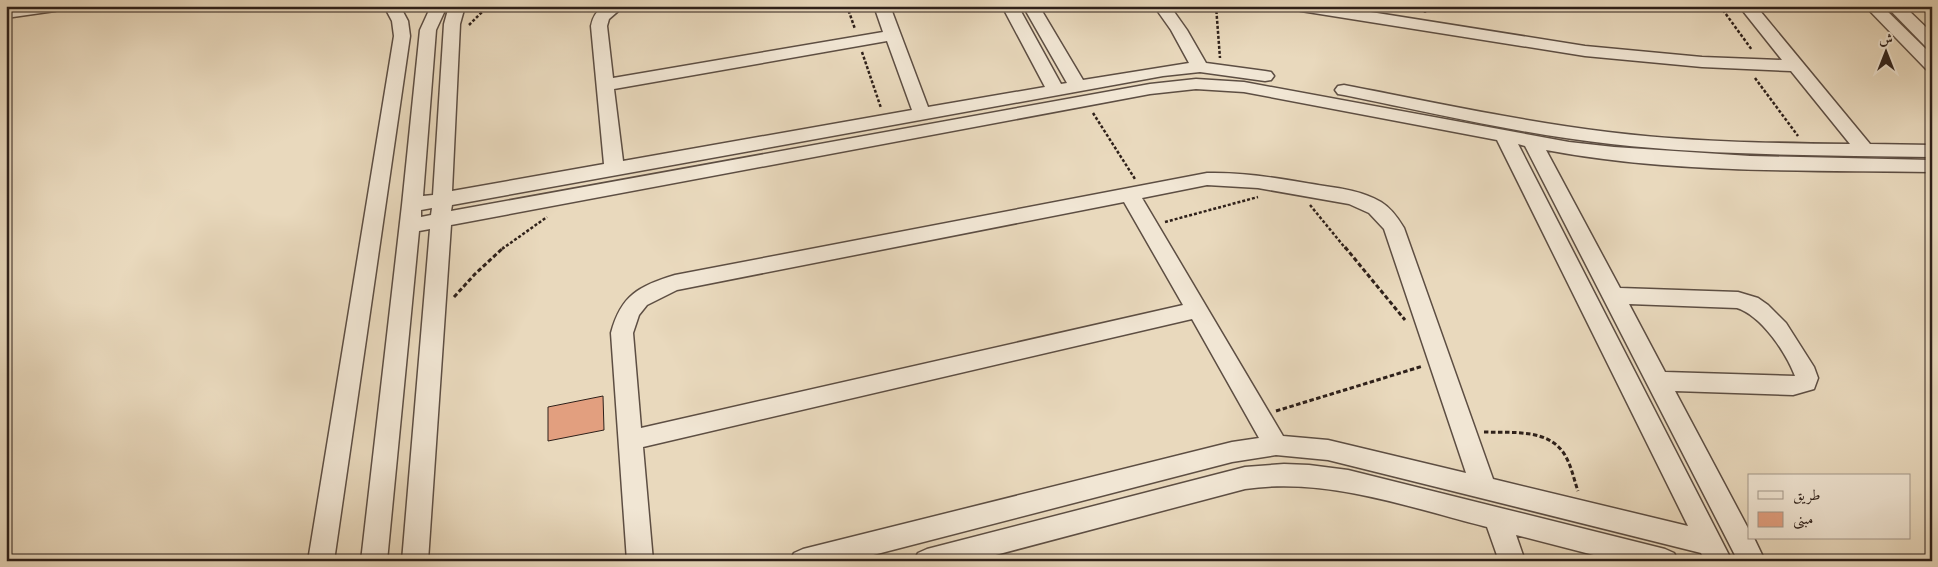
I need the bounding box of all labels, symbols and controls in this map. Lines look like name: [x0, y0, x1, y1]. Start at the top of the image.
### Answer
north arrow: [1860, 28, 1910, 78]
text: ش: [1879, 31, 1893, 51]
legend: [1748, 474, 1910, 540]
text: طريق: [1793, 486, 1820, 507]
text: مبنى: [1793, 510, 1813, 531]

